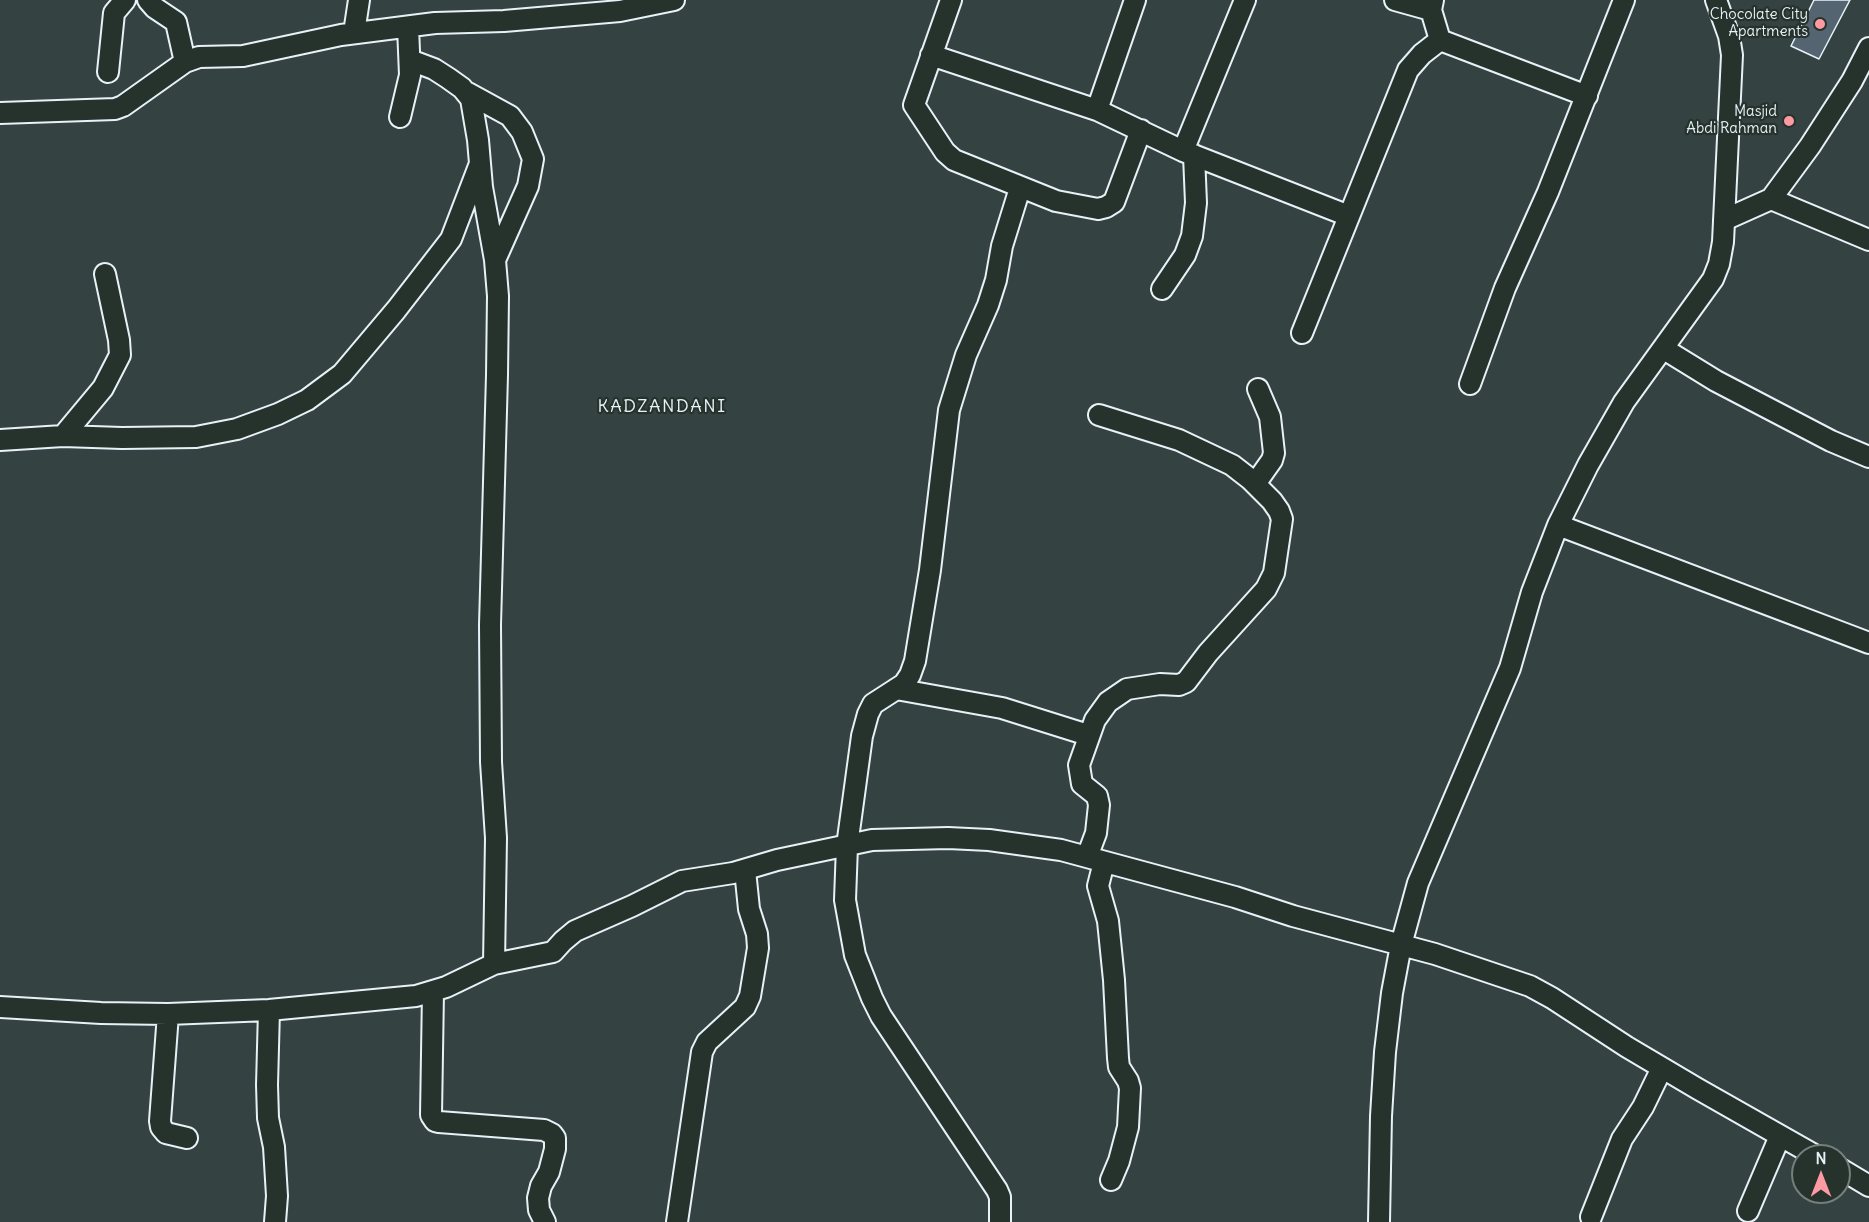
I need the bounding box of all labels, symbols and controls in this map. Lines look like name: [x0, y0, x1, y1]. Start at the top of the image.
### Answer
place label: Chocolate City Apartments: [1710, 6, 1808, 41]
marker: Chocolate City Apartments: [1813, 17, 1827, 31]
place label: Masjid Abdi Rahman: [1686, 103, 1777, 138]
marker: Masjid Abdi Rahman: [1782, 114, 1796, 128]
district label: KADZANDANI: [598, 396, 726, 418]
north arrow: [1791, 1144, 1851, 1204]
text: N: [1815, 1148, 1827, 1168]

